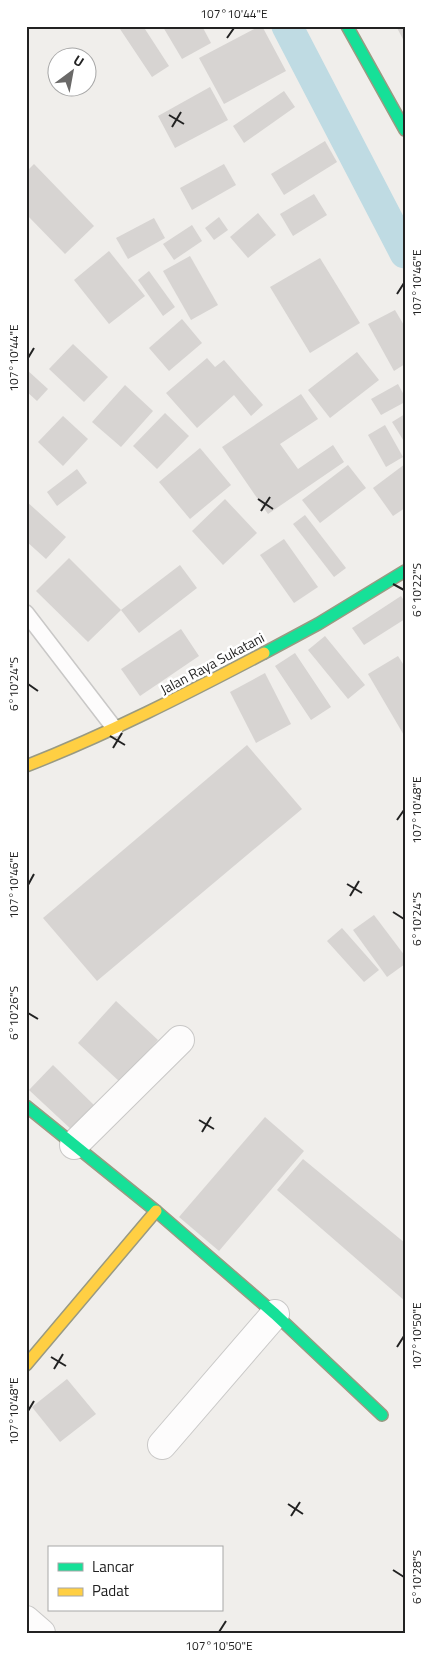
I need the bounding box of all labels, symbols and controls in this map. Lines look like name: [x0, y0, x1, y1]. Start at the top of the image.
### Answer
text: 107°10'44"E: [200, 4, 268, 23]
north arrow: [48, 48, 98, 98]
text: U: [70, 49, 89, 72]
text: 107°10'46"E: [407, 249, 426, 317]
text: 107°10'44"E: [4, 324, 23, 392]
text: 6°10'22"S: [407, 563, 426, 617]
street label: Jalan Raya Sukatani: [156, 627, 268, 699]
text: 6°10'24"S: [4, 657, 23, 711]
text: 107°10'48"E: [407, 776, 426, 844]
text: 107°10'46"E: [4, 851, 23, 919]
text: 6°10'24"S: [407, 892, 426, 946]
text: 6°10'26"S: [4, 986, 23, 1040]
text: 107°10'50"E: [407, 1302, 426, 1370]
text: 107°10'48"E: [4, 1377, 23, 1445]
legend: [48, 1546, 222, 1612]
text: 6°10'28"S: [407, 1550, 426, 1604]
text: Lancar: [92, 1555, 134, 1578]
text: Padat: [92, 1579, 130, 1602]
text: 107°10'50"E: [185, 1636, 253, 1655]

